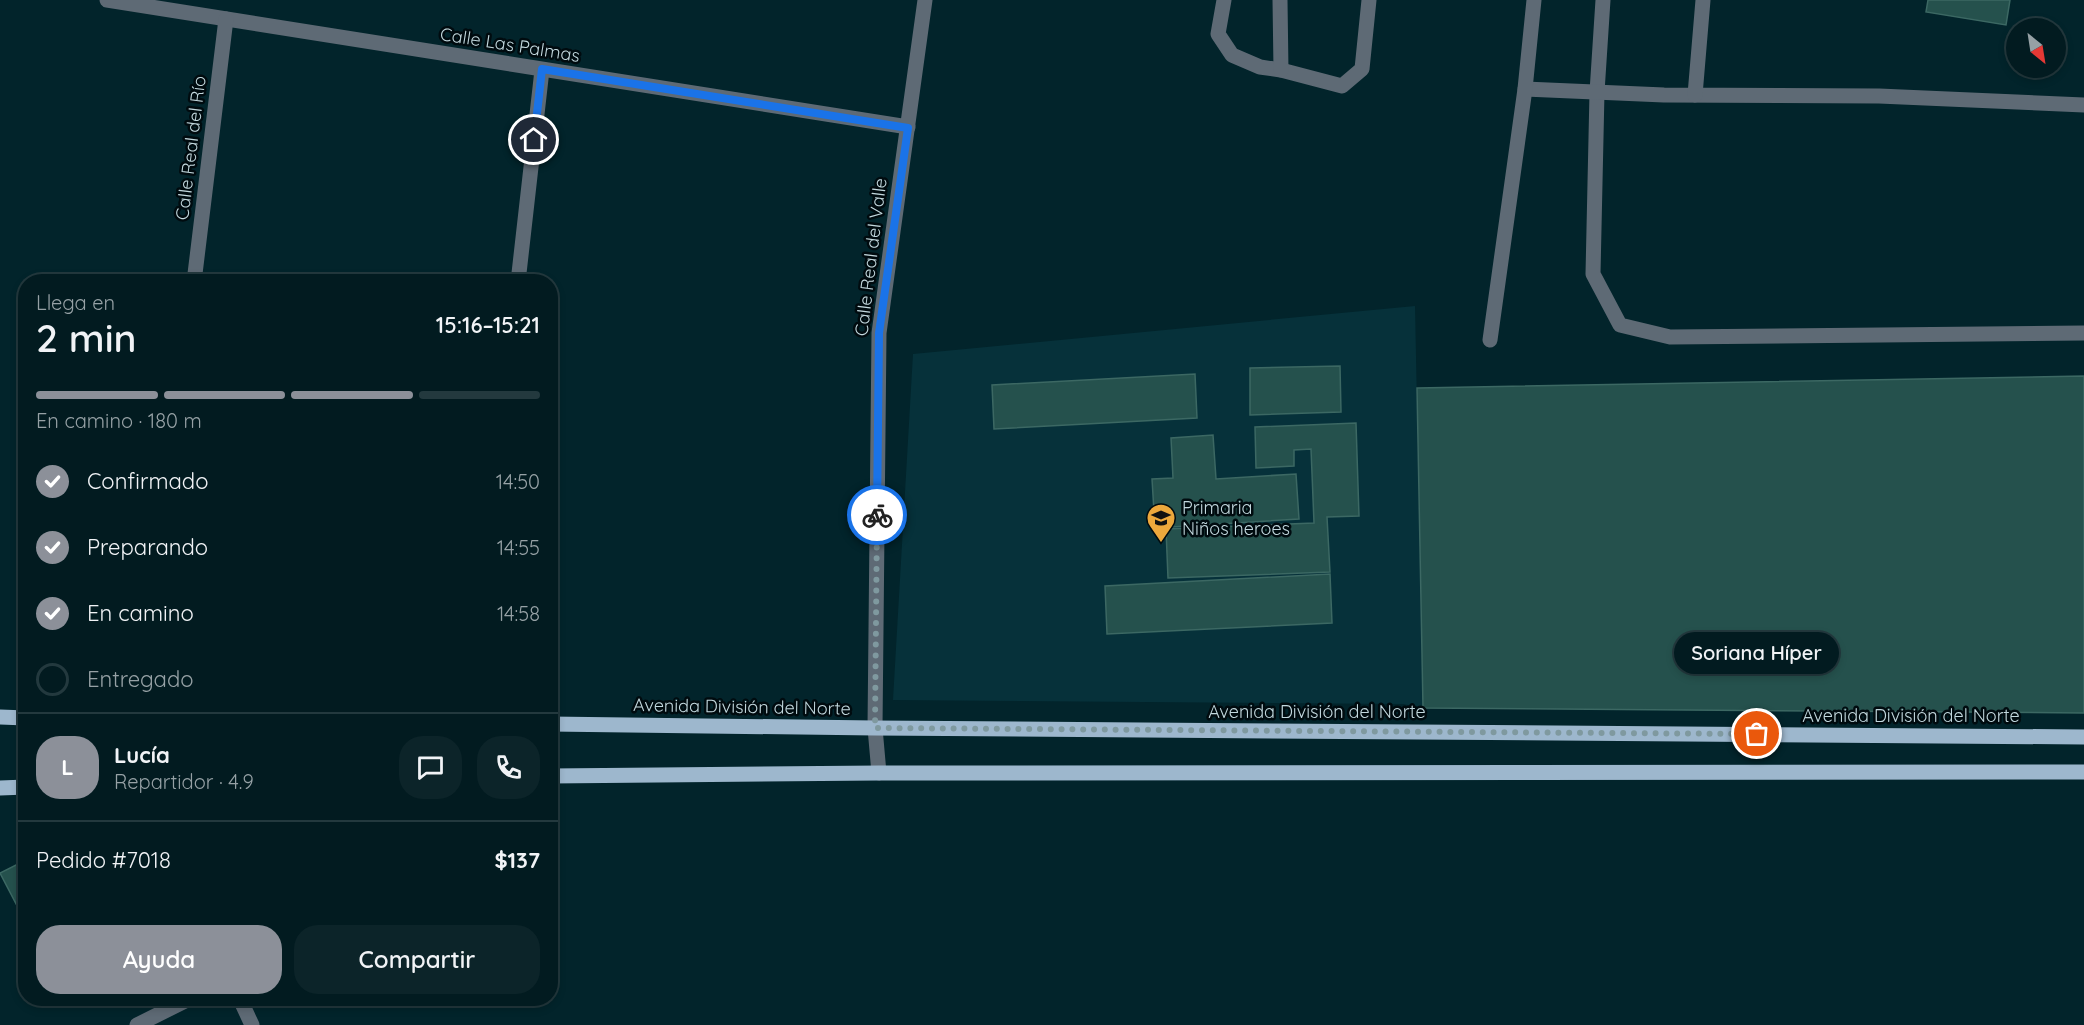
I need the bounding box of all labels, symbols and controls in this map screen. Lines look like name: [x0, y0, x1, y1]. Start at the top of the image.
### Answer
north arrow: [2006, 18, 2066, 78]
map controls: [2006, 18, 2066, 78]
street label: Calle Las Palmas: [439, 22, 582, 67]
street label: Calle Real del Río: [170, 75, 211, 221]
pin: [508, 114, 559, 165]
icon: home: [517, 123, 550, 156]
street label: Calle Real del Valle: [849, 177, 892, 337]
text: Llega en: [36, 290, 115, 315]
text: 15:16–15:21: [436, 311, 540, 339]
text: 2 min: [36, 313, 137, 362]
text: En camino · 180 m: [36, 408, 202, 433]
icon: check: [36, 465, 69, 498]
text: Confirmado: [87, 467, 208, 495]
text: 14:50: [496, 469, 540, 494]
courier: [847, 485, 907, 545]
place label: Primaria Niños heroes: [1182, 496, 1290, 540]
icon: bike: [861, 499, 894, 532]
school or university icon: Primaria Niños heroes: [1145, 502, 1177, 544]
icon: check: [36, 531, 69, 564]
text: Preparando: [87, 533, 208, 561]
text: 14:55: [497, 535, 540, 560]
icon: check: [36, 597, 69, 630]
text: En camino: [87, 599, 194, 627]
text: 14:58: [497, 601, 540, 626]
callout: Soriana Híper: [1674, 632, 1840, 674]
text: Soriana Híper: [1691, 640, 1822, 665]
text: Entregado: [87, 665, 194, 693]
street label: Avenida División del Norte: [633, 693, 851, 720]
street label: Avenida División del Norte: [1208, 700, 1426, 723]
street label: Avenida División del Norte: [1802, 704, 2020, 727]
pin: [1731, 708, 1782, 759]
icon: bag: [1740, 717, 1773, 750]
button: chat: [399, 736, 462, 799]
button: phone: [477, 736, 540, 799]
text: Lucía: [114, 741, 170, 769]
text: L: [61, 753, 74, 781]
text: Repartidor · 4.9: [114, 769, 254, 794]
text: Pedido #7018: [36, 846, 171, 874]
text: $137: [494, 846, 540, 874]
button: Ayuda: [36, 925, 282, 994]
button: Compartir: [294, 925, 540, 994]

